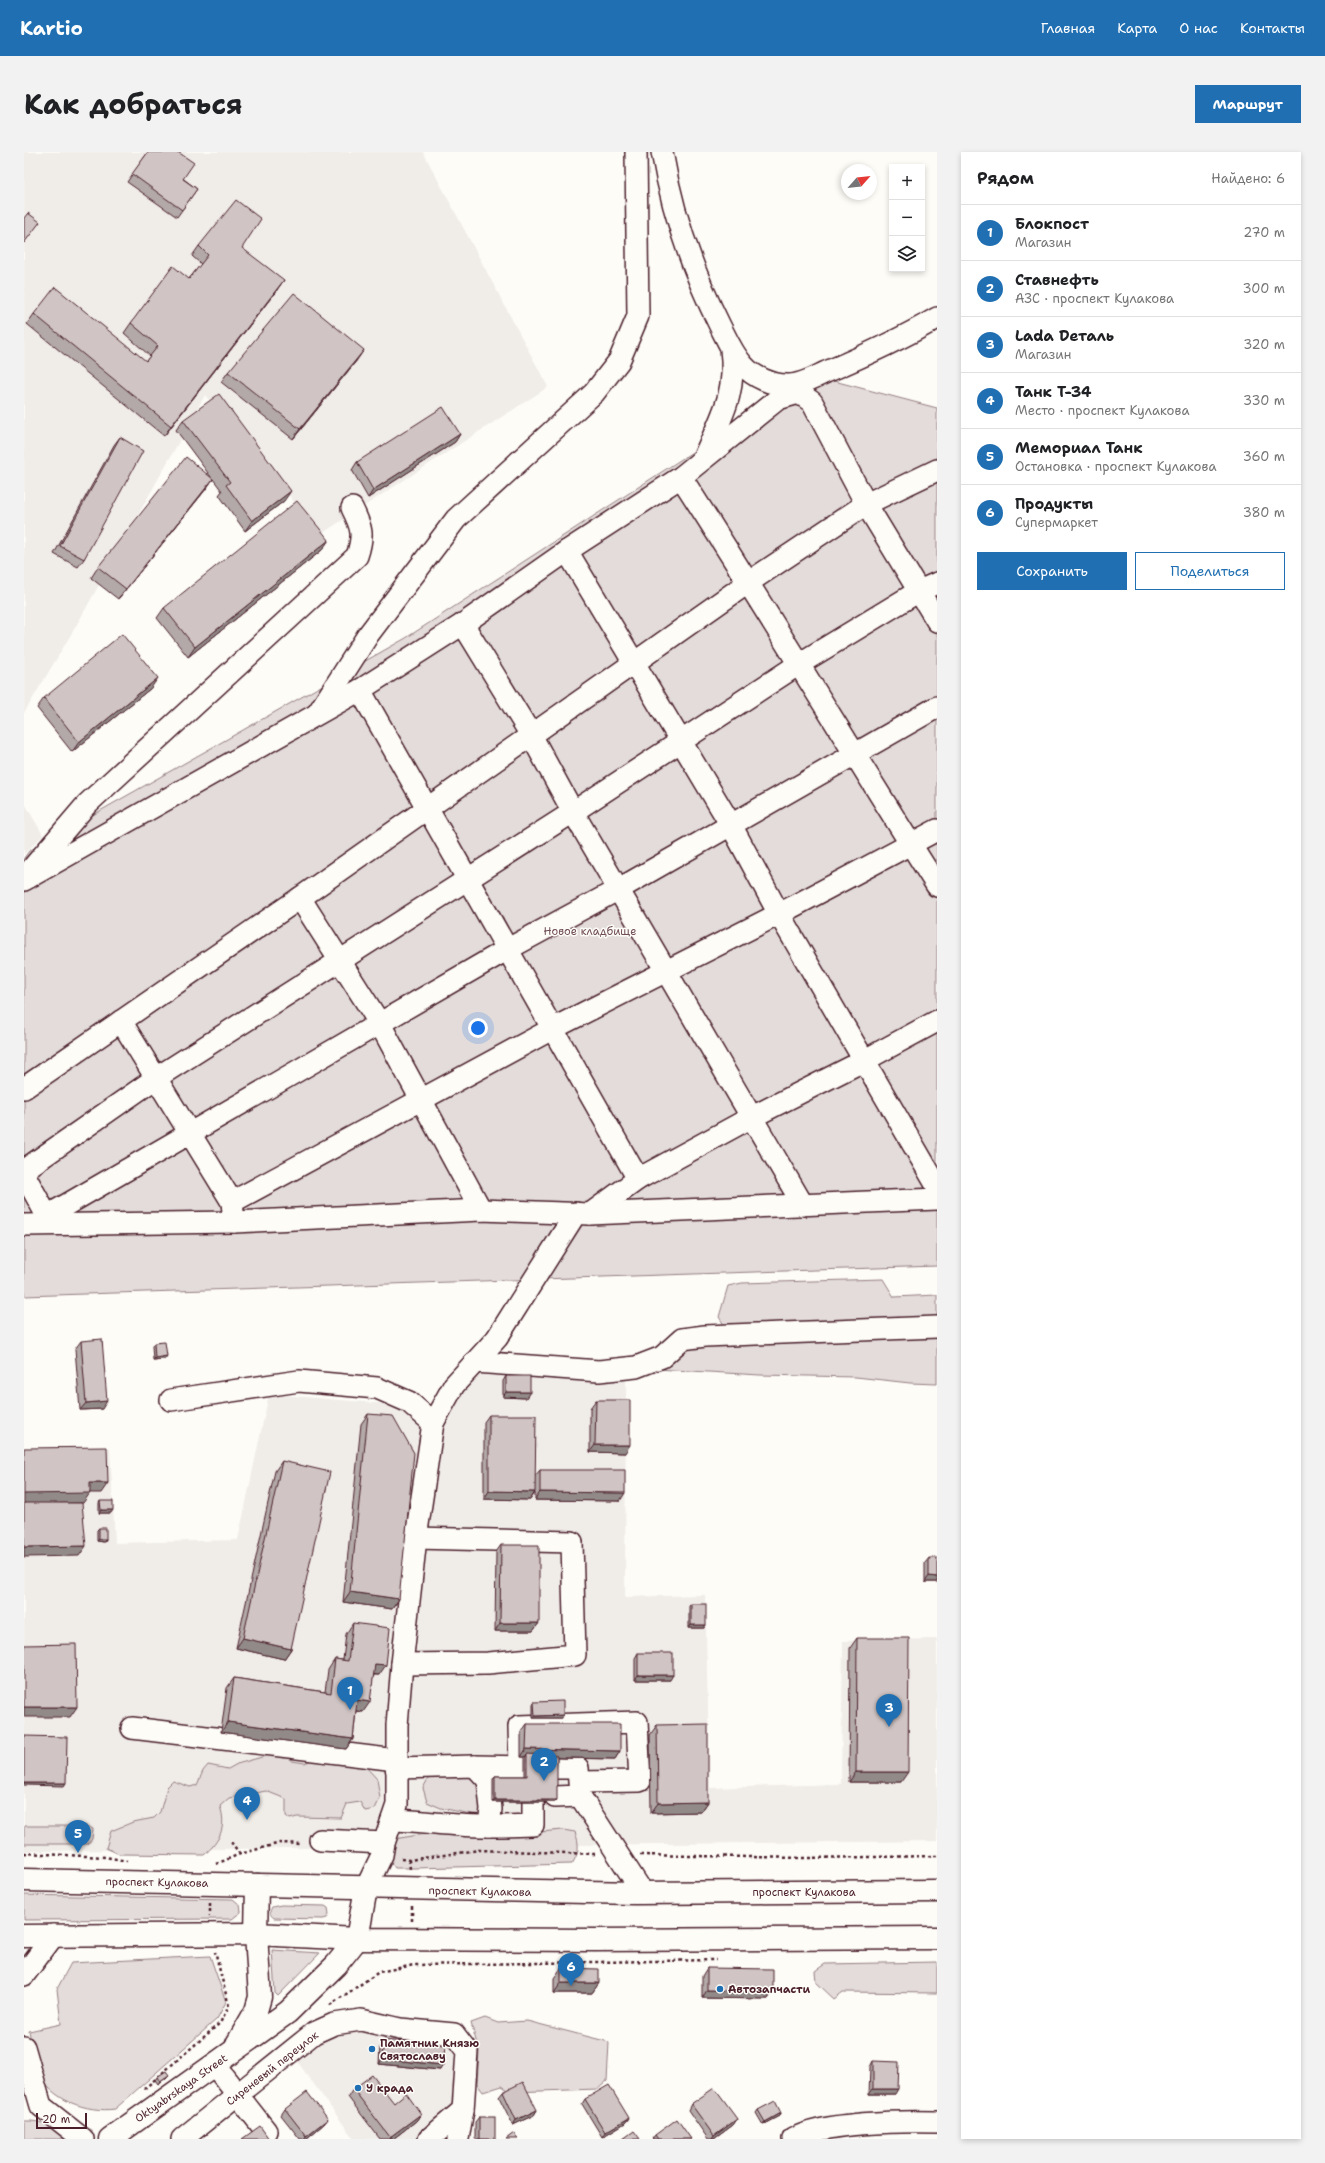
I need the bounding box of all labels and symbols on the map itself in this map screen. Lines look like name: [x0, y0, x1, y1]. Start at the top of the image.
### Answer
north arrow: [841, 164, 877, 200]
park label: Новое кладбище: [544, 924, 636, 939]
your location: [468, 1018, 488, 1038]
pin: 1: [337, 1677, 363, 1710]
pin: 3: [876, 1694, 902, 1727]
pin: 2: [531, 1748, 557, 1781]
pin: 4: [234, 1787, 260, 1820]
pin: 5: [65, 1820, 91, 1853]
street label: проспект Кулакова: [105, 1874, 209, 1891]
street label: проспект Кулакова: [428, 1883, 532, 1900]
street label: проспект Кулакова: [753, 1885, 856, 1900]
pin: 6: [558, 1953, 584, 1986]
place label: Автозапчасти: [728, 1982, 810, 1997]
marker: Автозапчасти: [715, 1984, 725, 1994]
street label: Сиреневый переулок: [223, 2028, 322, 2109]
place label: Памятник Князю Святославу: [380, 2036, 479, 2064]
marker: Памятник Князю Святославу: [367, 2044, 377, 2054]
street label: Oktyabrskaya Street: [132, 2051, 231, 2126]
place label: У крада: [366, 2081, 414, 2096]
marker: У крада: [353, 2083, 363, 2093]
scale bar: [36, 2111, 87, 2130]

